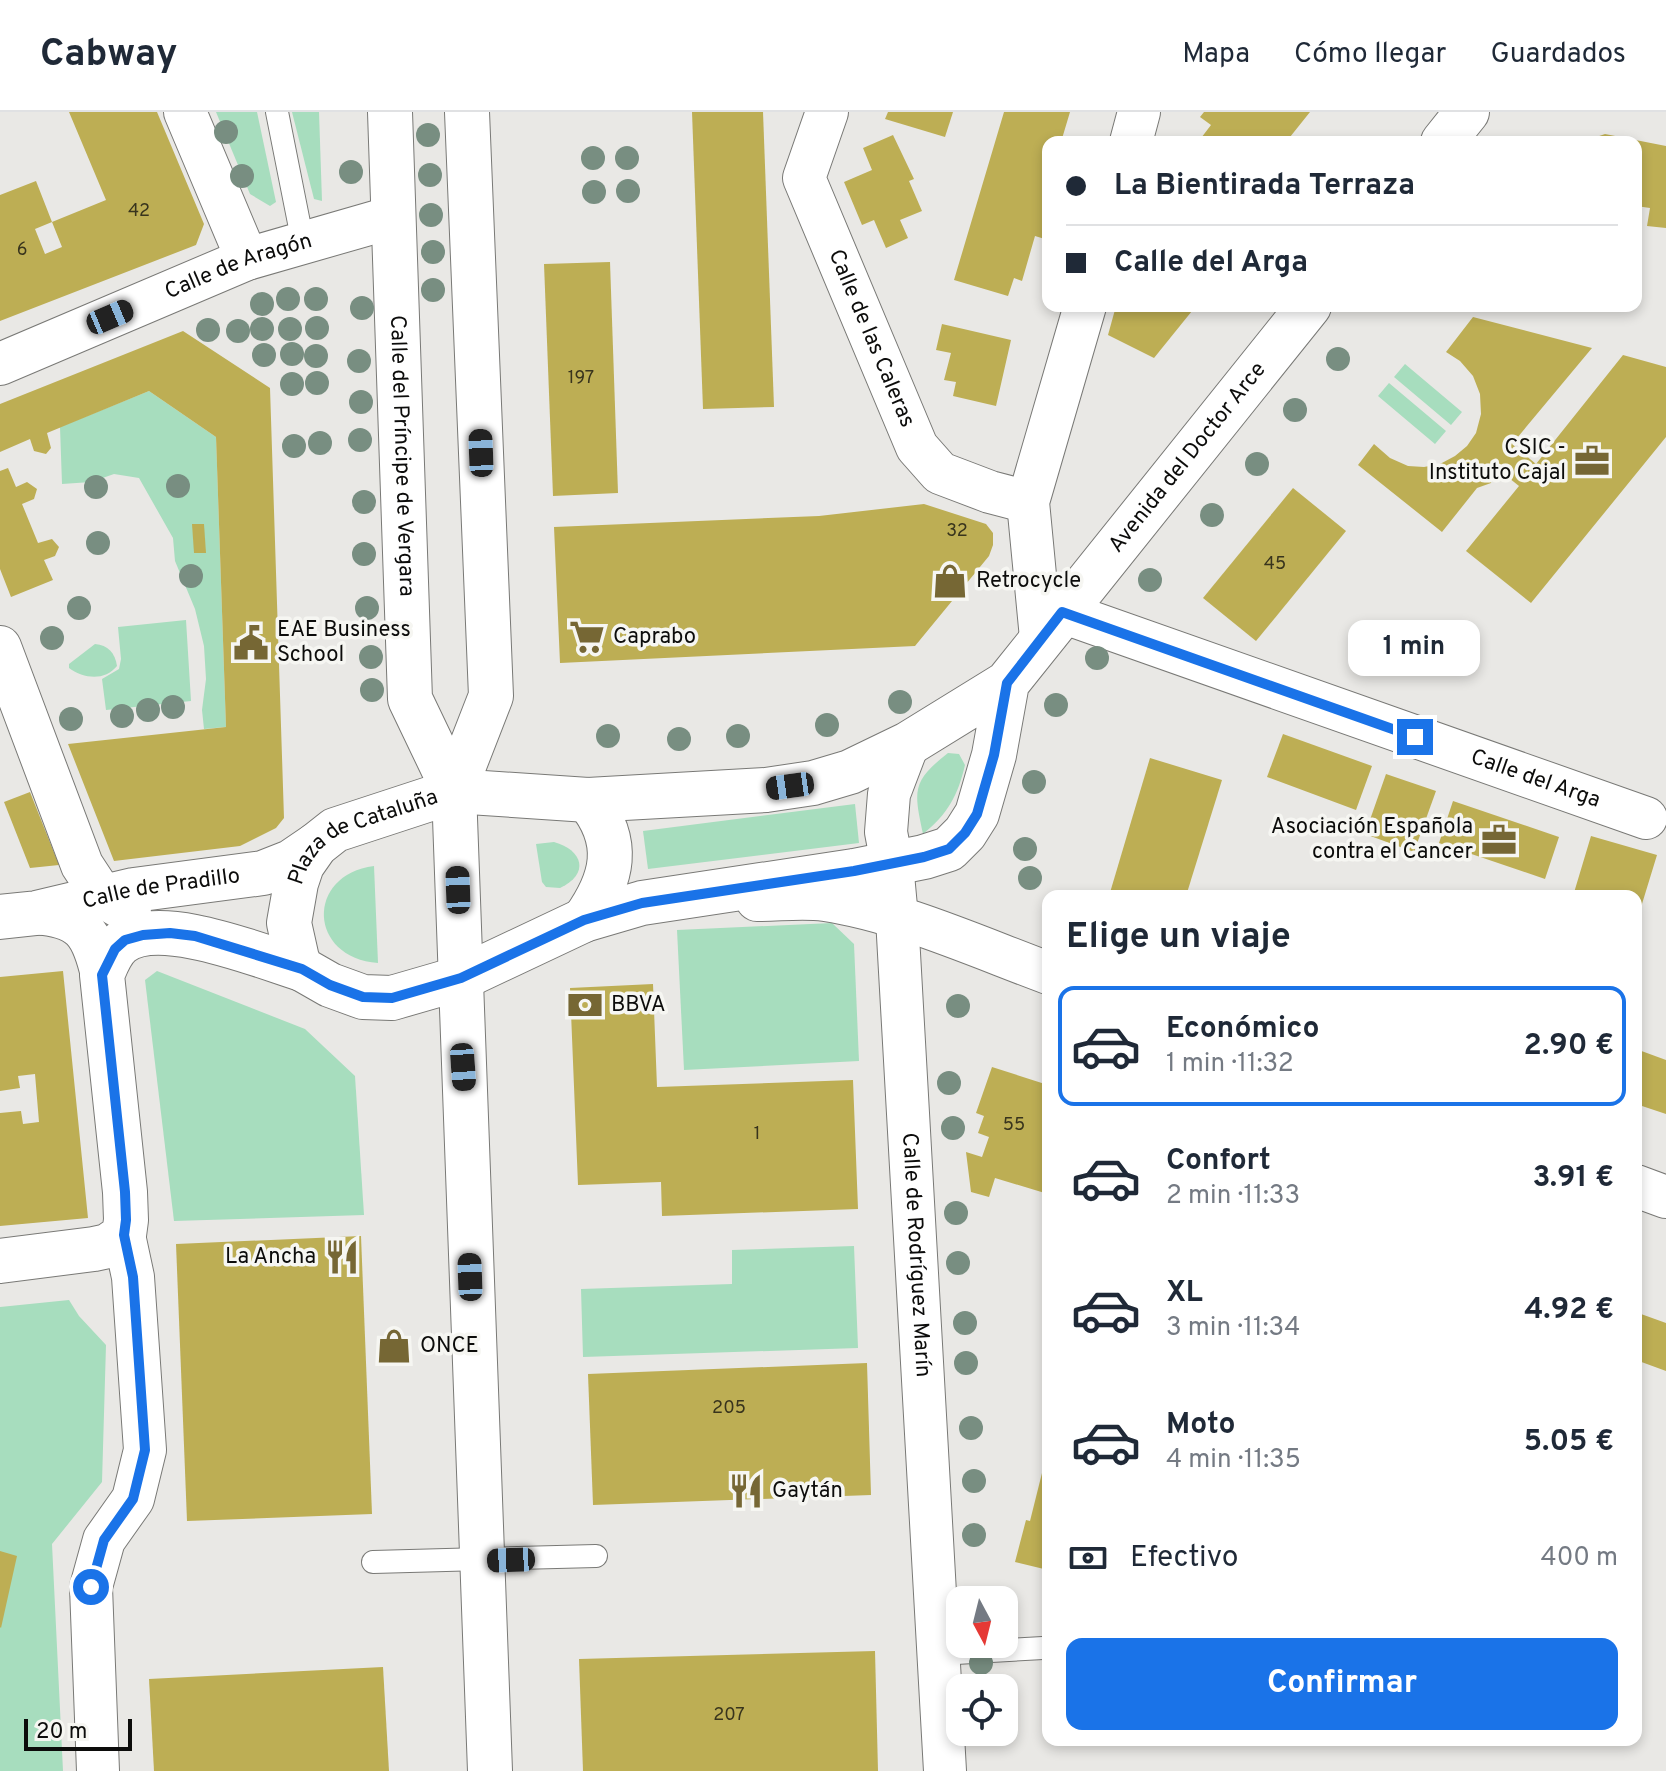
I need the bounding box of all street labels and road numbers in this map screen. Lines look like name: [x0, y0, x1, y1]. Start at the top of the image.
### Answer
street label: Calle de Aragón: [161, 227, 315, 306]
street label: Calle de las Caleras: [822, 246, 921, 431]
street label: Calle del Príncipe de Vergara: [383, 315, 420, 597]
street label: Avenida del Doctor Arce: [1103, 357, 1272, 558]
street label: Calle del Arga: [1467, 744, 1604, 814]
street label: Plaza de Cataluña: [283, 784, 441, 888]
street label: Calle de Pradillo: [80, 863, 242, 915]
street label: Calle de Rodríguez Marín: [896, 1132, 936, 1378]

